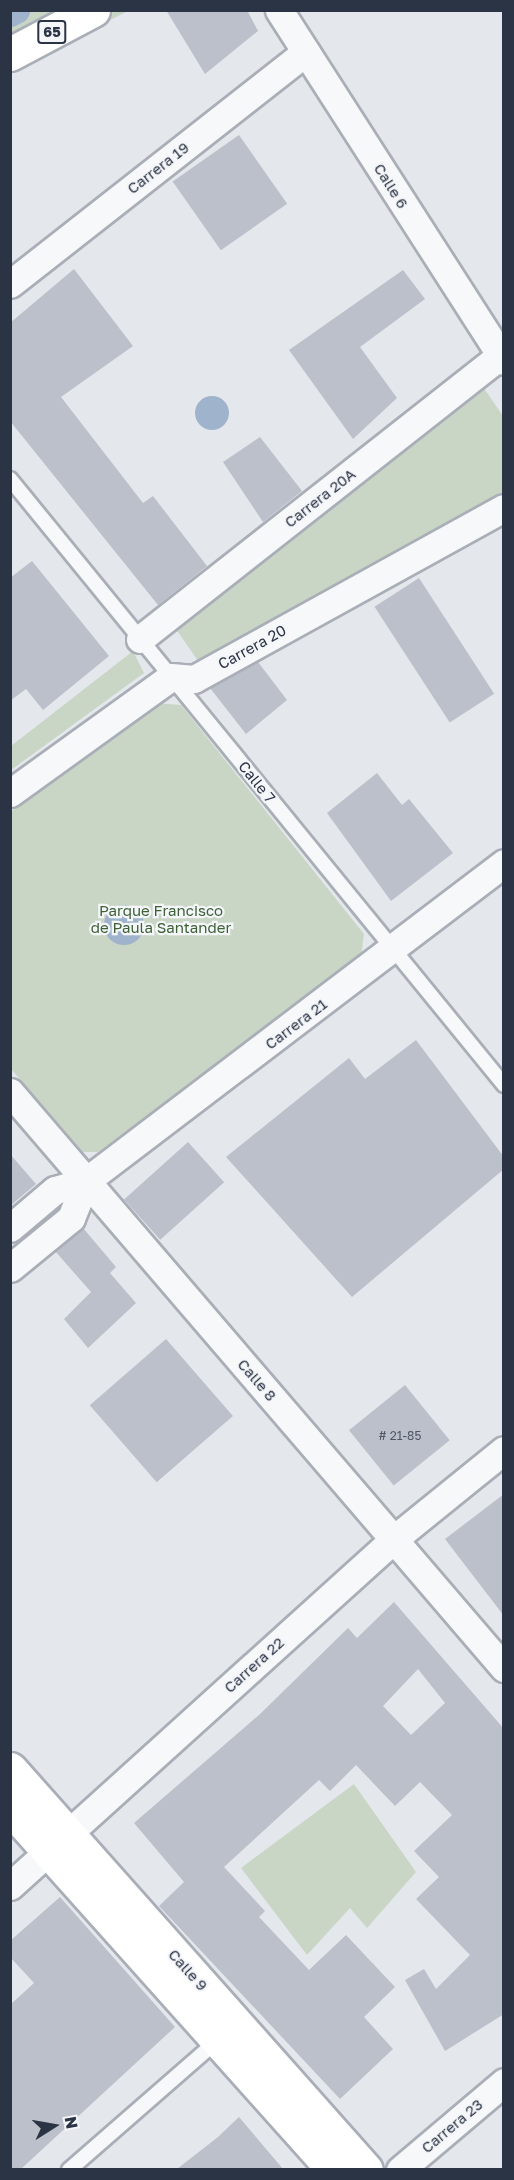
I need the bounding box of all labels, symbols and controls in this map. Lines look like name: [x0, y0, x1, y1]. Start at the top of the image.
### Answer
road number: 65: [37, 21, 67, 43]
street label: Carrera 19: [124, 138, 192, 198]
street label: Calle 6: [370, 160, 412, 212]
street label: Carrera 20A: [281, 465, 359, 531]
street label: Carrera 20: [215, 621, 289, 673]
street label: Calle 7: [235, 757, 279, 807]
park label: Parque Francisco de Paula Santander: [91, 901, 231, 936]
street label: Carrera 21: [262, 995, 330, 1053]
street label: Calle 8: [234, 1355, 280, 1405]
house number: # 21-85: [379, 1429, 421, 1443]
street label: Carrera 22: [220, 1633, 288, 1697]
street label: Calle 9: [165, 1946, 211, 1994]
street label: Carrera 23: [418, 2095, 486, 2157]
north arrow: [24, 2096, 84, 2156]
text: N: [61, 2115, 83, 2130]

